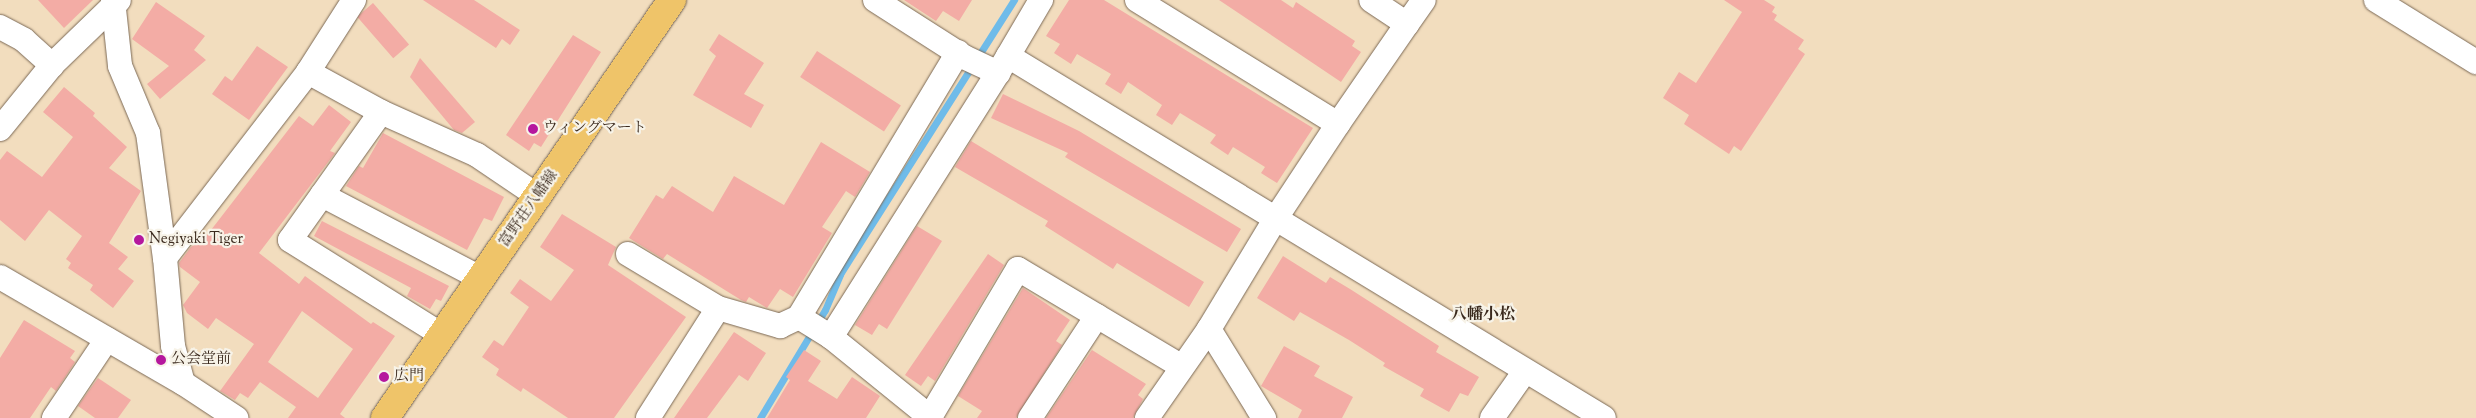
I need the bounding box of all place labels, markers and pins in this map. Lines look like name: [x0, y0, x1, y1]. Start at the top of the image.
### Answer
place label: ウィングマート: [543, 120, 648, 138]
marker: ウィングマート: [527, 123, 539, 135]
place label: Negiyaki Tiger: [149, 231, 243, 249]
marker: Negiyaki Tiger: [133, 234, 145, 246]
place label: 公会堂前: [171, 351, 231, 369]
marker: 公会堂前: [155, 354, 167, 366]
place label: 広門: [394, 368, 424, 386]
marker: 広門: [378, 371, 390, 383]

